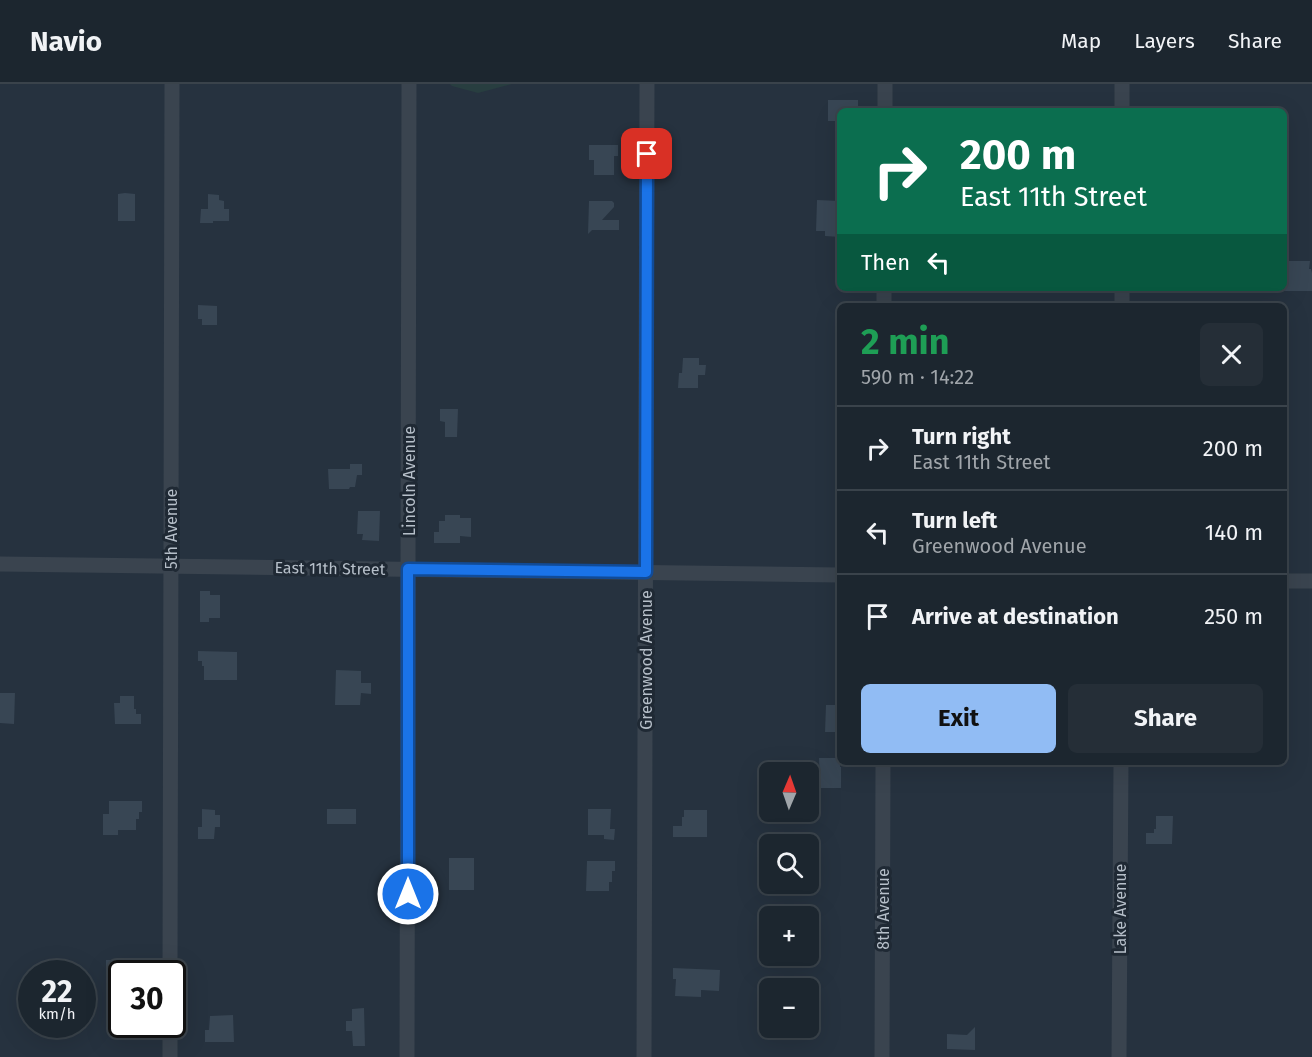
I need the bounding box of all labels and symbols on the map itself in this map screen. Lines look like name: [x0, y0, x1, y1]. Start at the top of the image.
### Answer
pin: [621, 128, 672, 179]
street label: Lincoln Avenue: [400, 426, 419, 536]
street label: 5th Avenue: [162, 489, 181, 569]
street label: East 11th Street: [274, 558, 386, 579]
street label: Greenwood Avenue: [637, 590, 656, 730]
north arrow: [759, 762, 819, 822]
position arrow: [376, 862, 440, 926]
street label: Lake Avenue: [1111, 864, 1130, 954]
street label: 8th Avenue: [874, 868, 893, 950]
speed limit sign: 30: [108, 960, 186, 1038]

